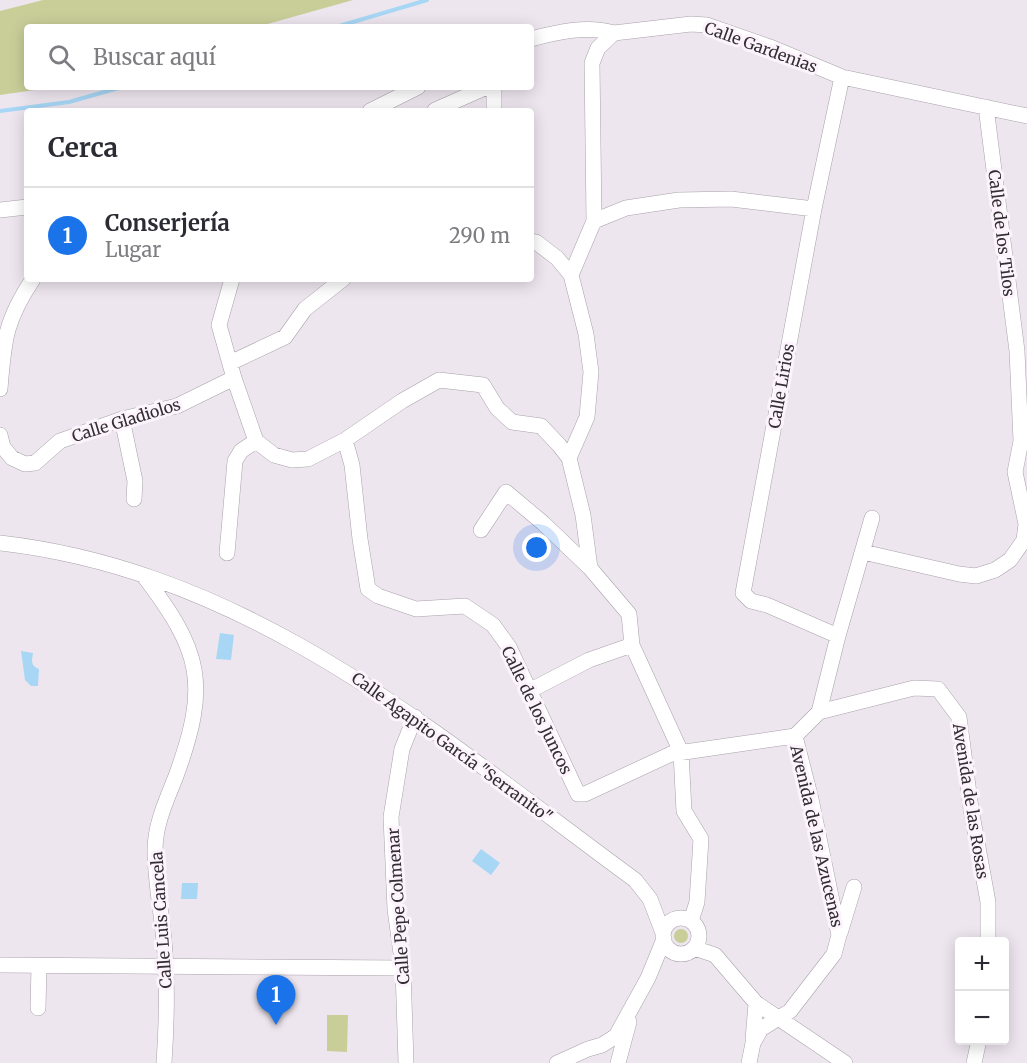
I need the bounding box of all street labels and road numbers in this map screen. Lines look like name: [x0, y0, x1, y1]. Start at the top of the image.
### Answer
street label: Calle Gardenias: [702, 17, 820, 77]
street label: Calle de los Tilos: [984, 168, 1020, 298]
street label: Calle Lirios: [764, 342, 798, 430]
street label: Calle Gladiolos: [69, 394, 183, 446]
street label: Calle de los Juncos: [497, 643, 577, 777]
street label: Calle Agapito García "Serranito": [348, 667, 556, 827]
street label: Avenida de las Rosas: [949, 721, 993, 880]
street label: Avenida de las Azucenas: [786, 742, 848, 929]
street label: Calle Pepe Colmenar: [383, 827, 413, 985]
street label: Calle Luis Cancela: [146, 850, 176, 989]

